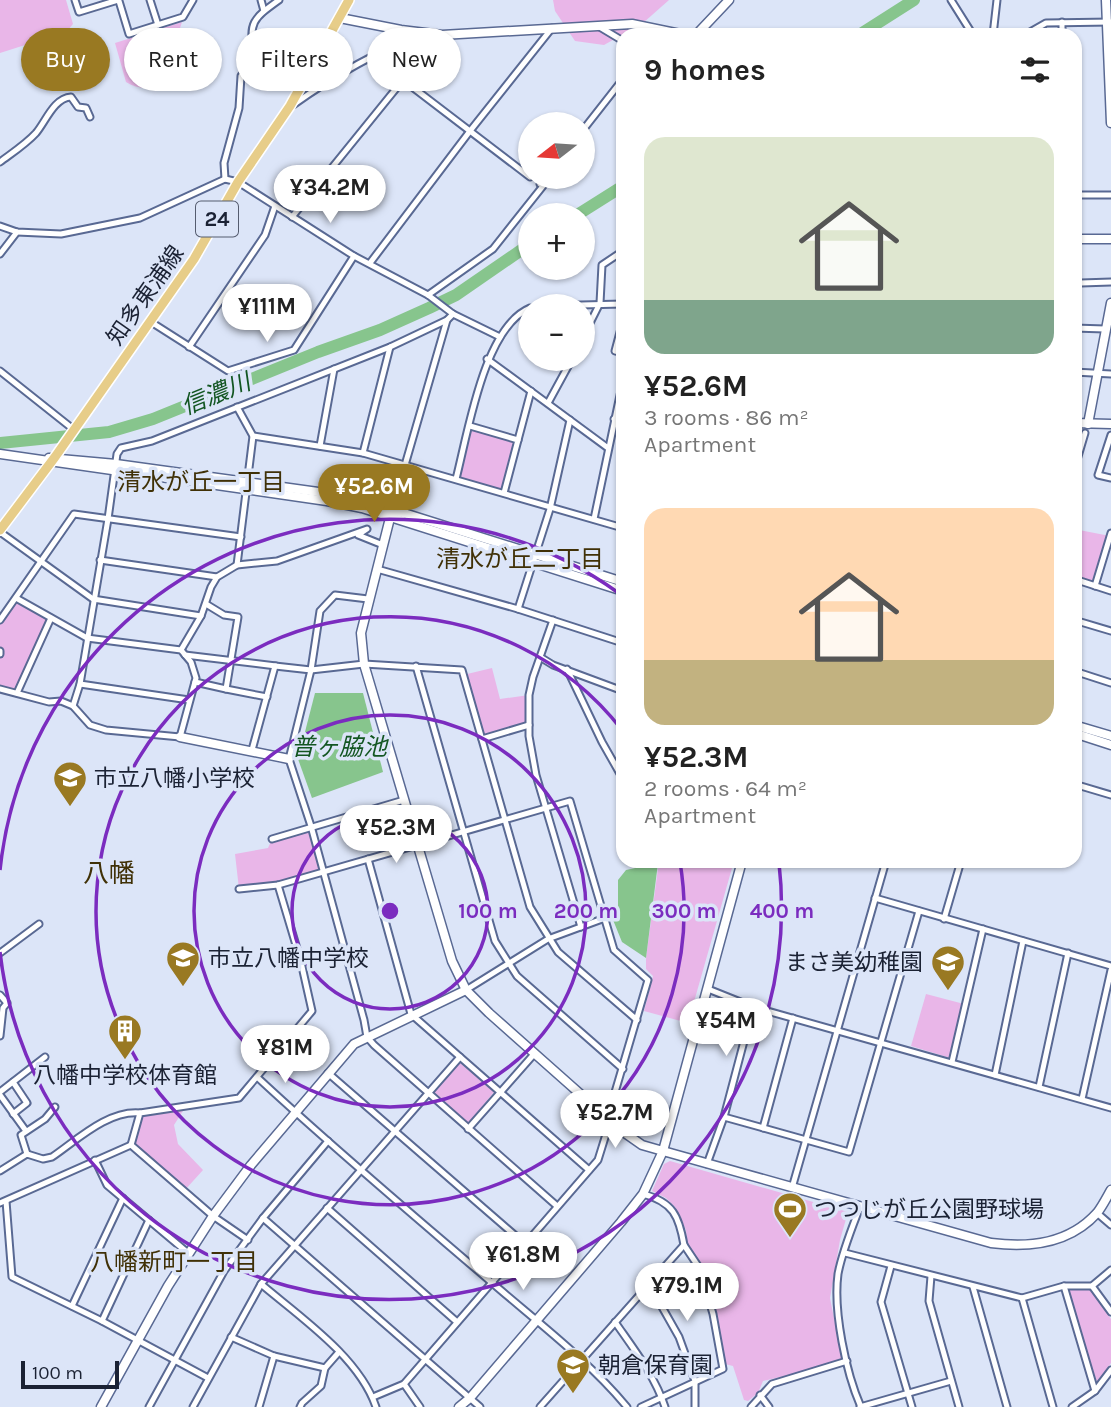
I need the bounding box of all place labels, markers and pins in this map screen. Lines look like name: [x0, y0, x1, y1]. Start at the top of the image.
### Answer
pin: ¥34.2M: [273, 166, 387, 225]
pin: ¥111M: [218, 284, 316, 344]
pin: ¥52.6M: [317, 464, 431, 524]
school or university icon: 市立八幡小学校: [51, 759, 89, 808]
place label: 市立八幡小学校: [94, 765, 255, 792]
pin: ¥52.3M: [339, 806, 453, 865]
centre of rings: [378, 899, 402, 923]
school or university icon: 市立八幡中学校: [164, 939, 202, 988]
school or university icon: まさ美幼稚園: [929, 943, 967, 992]
place label: 市立八幡中学校: [208, 945, 369, 972]
place label: まさ美幼稚園: [785, 949, 923, 976]
pin: ¥54M: [685, 998, 767, 1058]
building icon: 八幡中学校体育館: [106, 1012, 144, 1061]
pin: ¥81M: [244, 1026, 326, 1085]
place label: 八幡中学校体育館: [33, 1062, 217, 1089]
pin: ¥52.7M: [558, 1090, 672, 1150]
sports icon: つつじが丘公園野球場: [771, 1190, 809, 1239]
place label: つつじが丘公園野球場: [814, 1196, 1044, 1223]
pin: ¥61.8M: [466, 1232, 580, 1292]
pin: ¥79.1M: [630, 1264, 744, 1323]
school or university icon: 朝倉保育園: [554, 1346, 592, 1395]
place label: 朝倉保育園: [598, 1352, 713, 1379]

